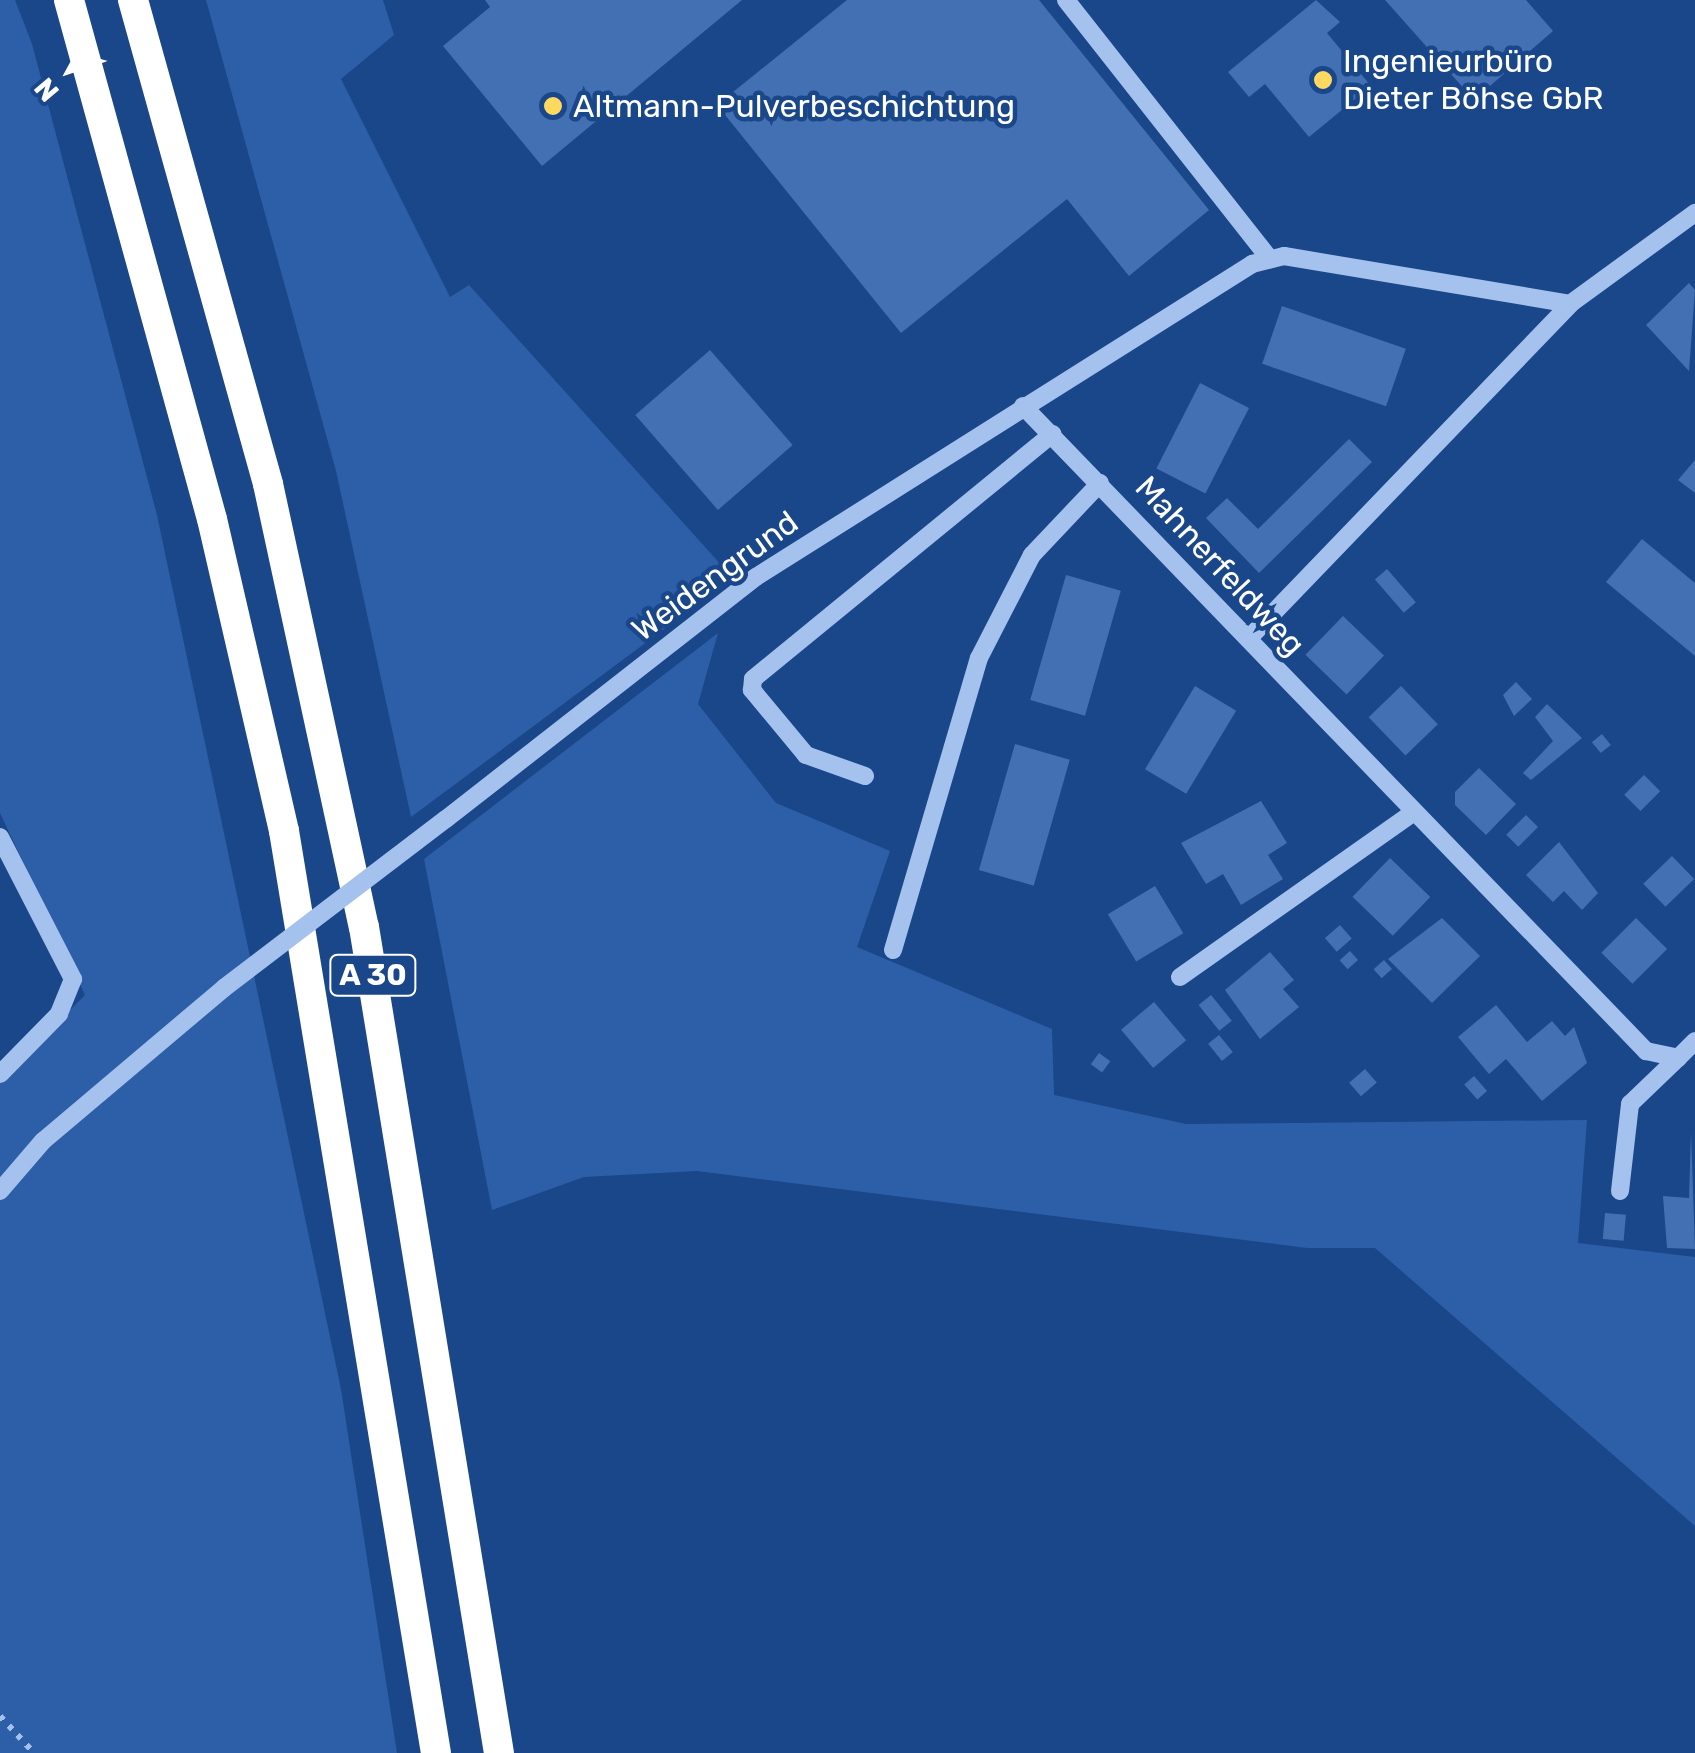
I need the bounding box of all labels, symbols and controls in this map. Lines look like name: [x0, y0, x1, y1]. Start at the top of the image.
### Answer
north arrow: [20, 20, 120, 120]
place label: Ingenieurbüro Dieter Böhse GbR: [1343, 43, 1604, 118]
marker: Ingenieurbüro Dieter Böhse GbR: [1312, 69, 1334, 91]
text: N: [28, 71, 66, 108]
place label: Altmann-Pulverbeschichtung: [573, 87, 1015, 125]
marker: Altmann-Pulverbeschichtung: [542, 95, 564, 117]
street label: Mahnerfeldweg: [1127, 468, 1313, 664]
street label: Weidengrund: [624, 503, 806, 649]
road number: A 30: [328, 950, 418, 1000]

